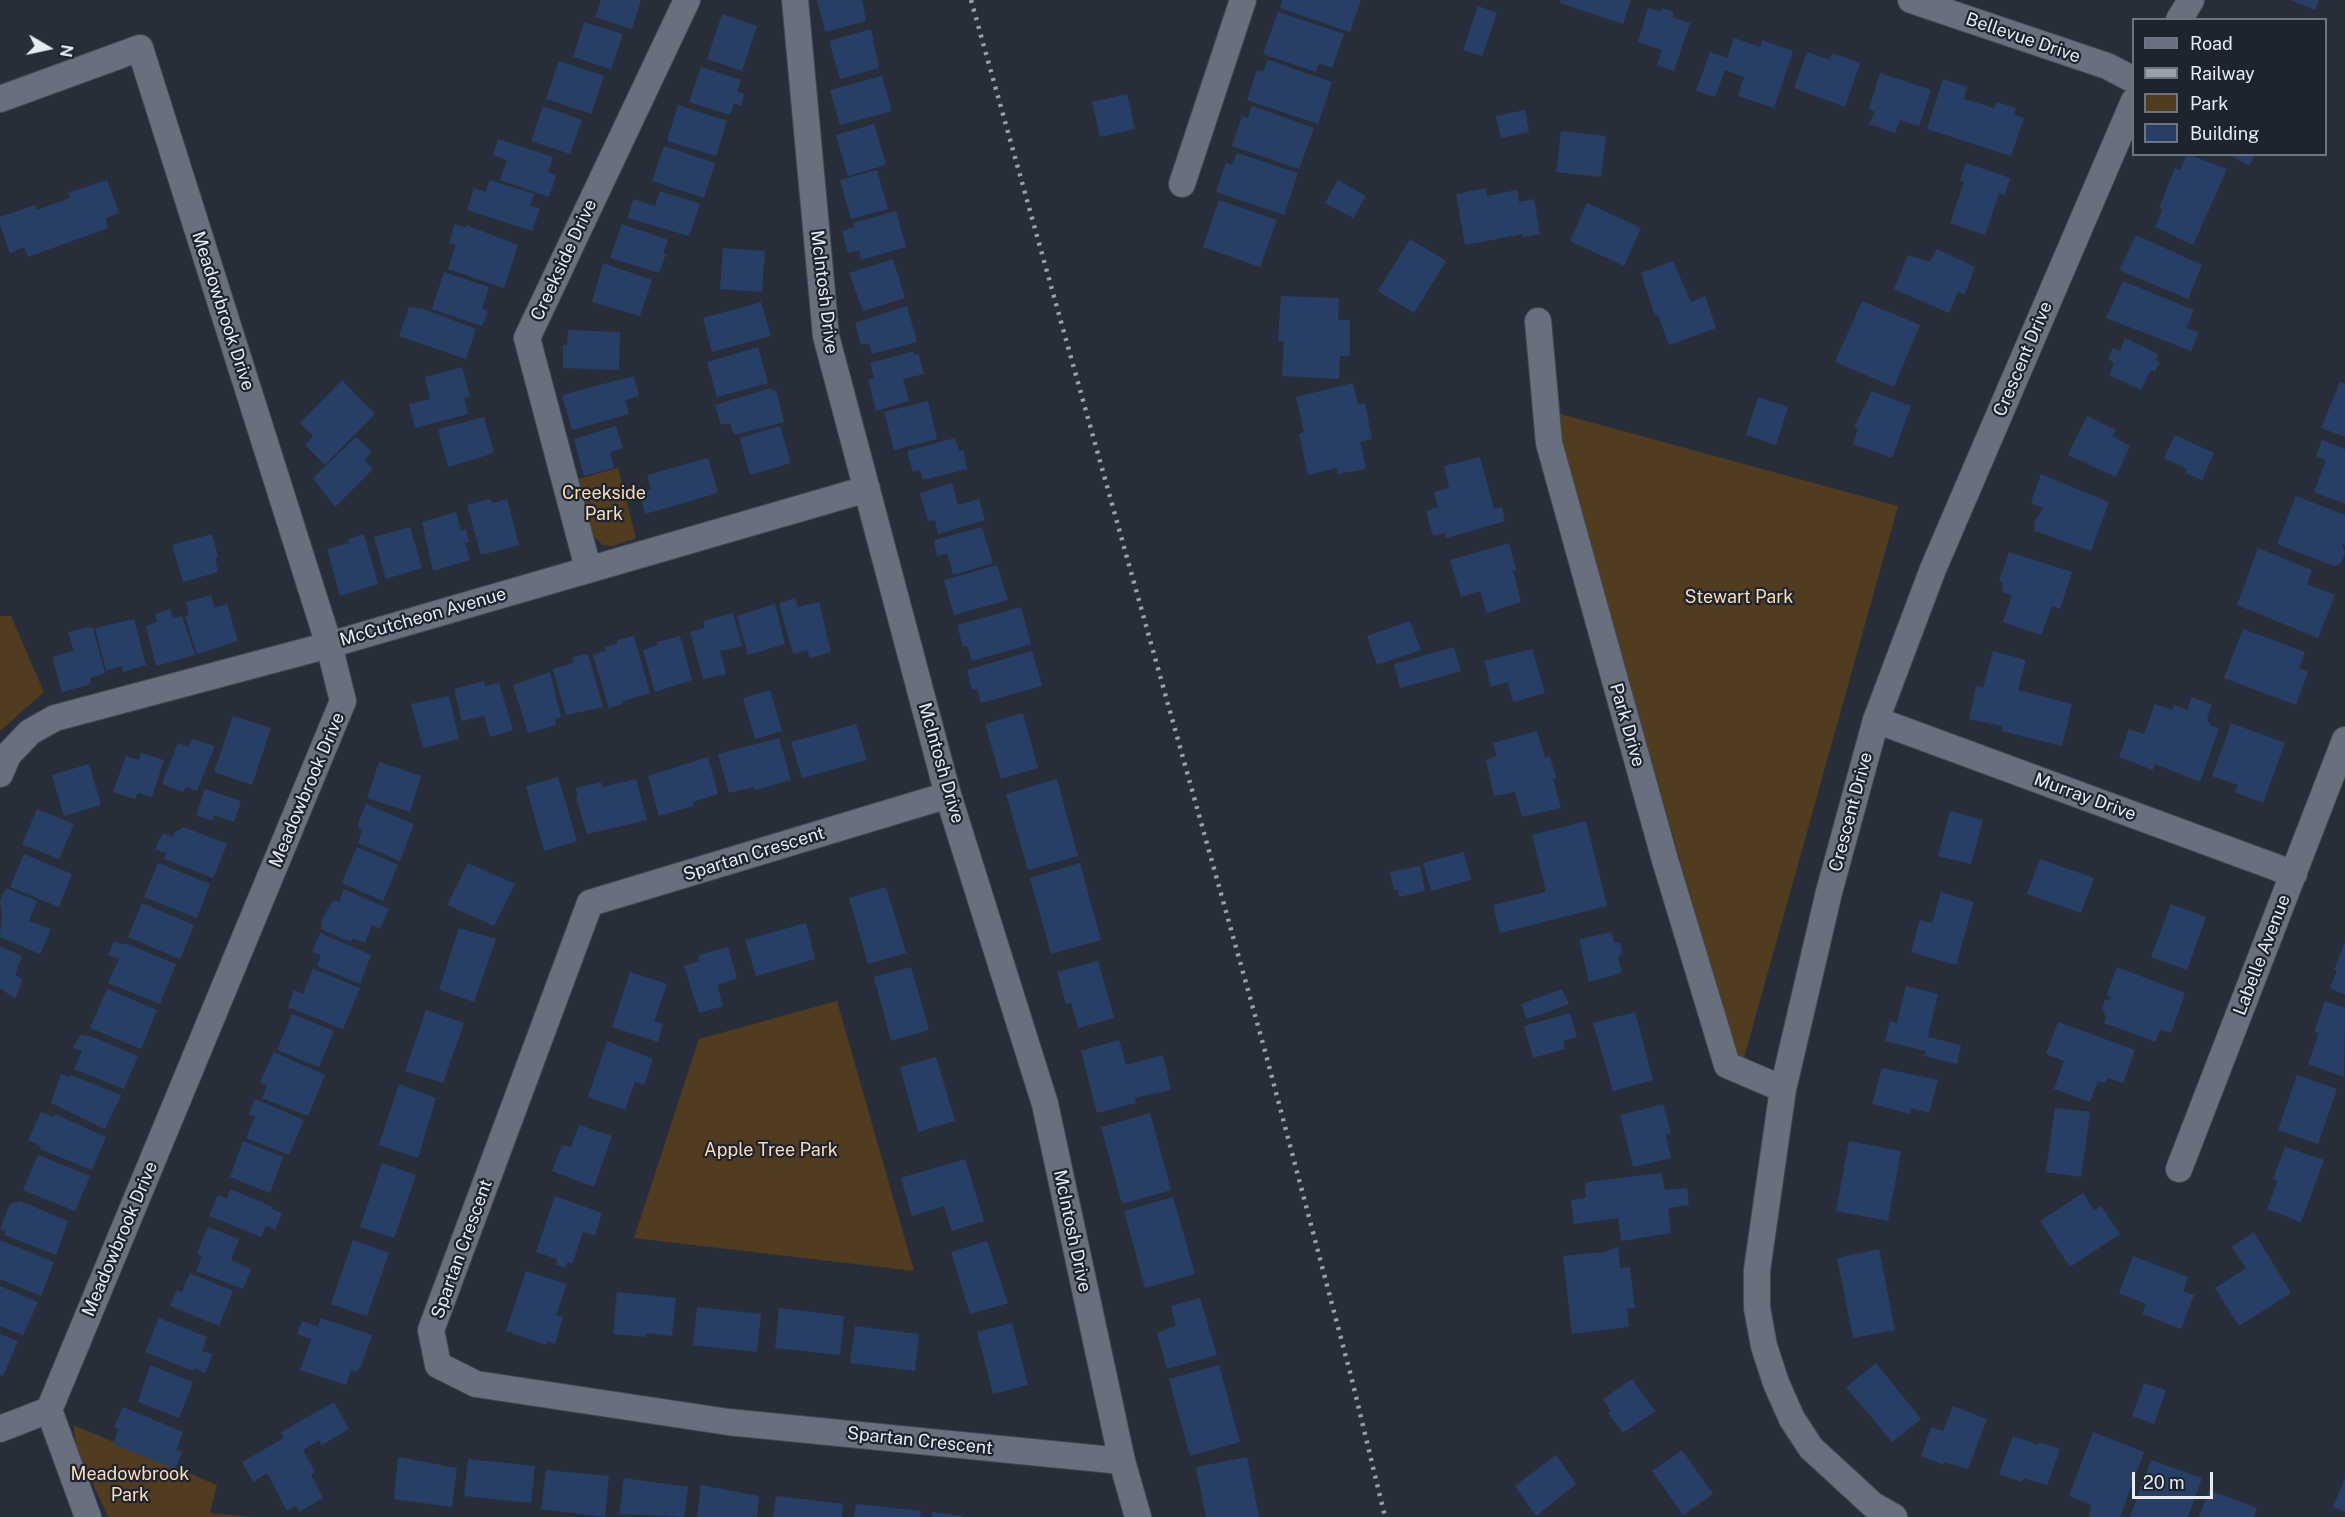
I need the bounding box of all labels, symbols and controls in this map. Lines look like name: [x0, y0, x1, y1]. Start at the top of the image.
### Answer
street label: Bellevue Drive: [1963, 8, 2083, 68]
north arrow: [18, 18, 78, 78]
legend: [2132, 18, 2327, 156]
text: Road: [2190, 33, 2233, 54]
text: N: [56, 43, 77, 59]
text: Railway: [2190, 63, 2255, 84]
text: Park: [2190, 93, 2228, 114]
text: Building: [2190, 123, 2259, 144]
street label: Creekside Drive: [526, 196, 602, 324]
street label: Meadowbrook Drive: [187, 229, 259, 393]
street label: McIntosh Drive: [806, 229, 842, 355]
street label: Crescent Drive: [1989, 298, 2057, 420]
park label: Creekside Park: [562, 482, 646, 524]
street label: McCutcheon Avenue: [337, 583, 509, 651]
park label: Stewart Park: [1685, 586, 1793, 608]
street label: Park Drive: [1605, 681, 1649, 769]
street label: McIntosh Drive: [913, 700, 969, 826]
street label: Meadowbrook Drive: [265, 709, 349, 871]
street label: Crescent Drive: [1825, 750, 1877, 874]
street label: Murray Drive: [2031, 769, 2139, 825]
street label: Spartan Crescent: [681, 822, 827, 886]
street label: Labelle Avenue: [2229, 892, 2295, 1018]
park label: Apple Tree Park: [704, 1139, 838, 1161]
street label: Meadowbrook Drive: [78, 1158, 162, 1320]
street label: McIntosh Drive: [1049, 1168, 1095, 1294]
street label: Spartan Crescent: [427, 1176, 497, 1322]
street label: Spartan Crescent: [846, 1423, 994, 1459]
scale bar: [2135, 1460, 2216, 1498]
park label: Meadowbrook Park: [71, 1463, 189, 1506]
text: 20 m: [2143, 1472, 2185, 1493]

